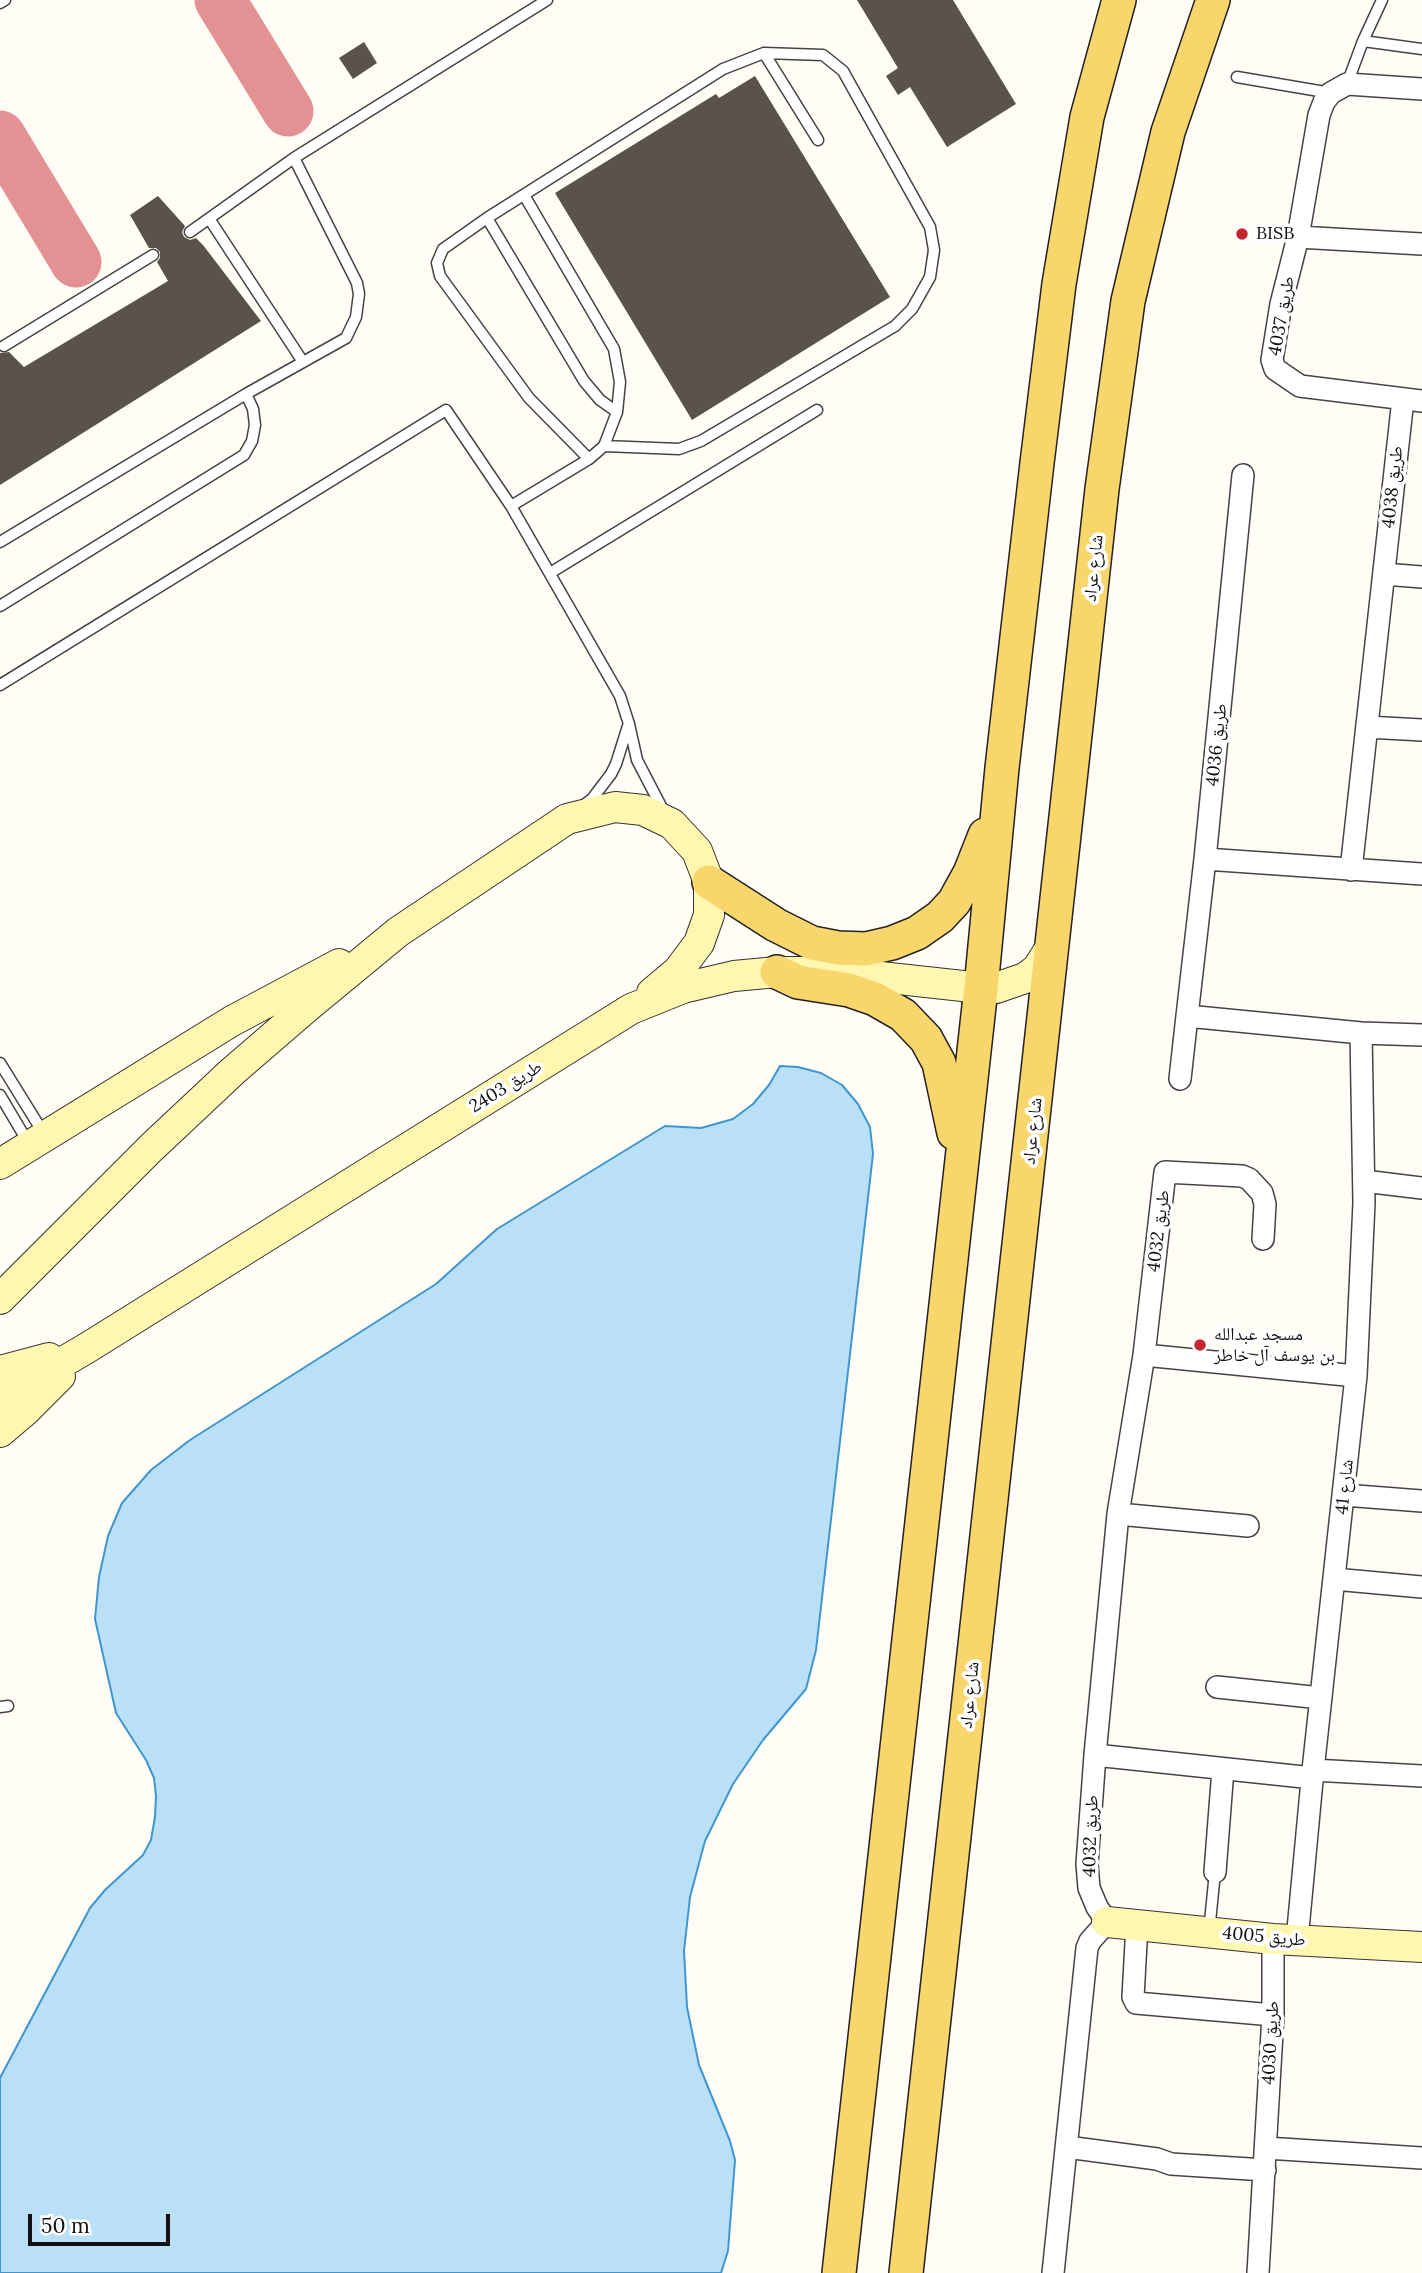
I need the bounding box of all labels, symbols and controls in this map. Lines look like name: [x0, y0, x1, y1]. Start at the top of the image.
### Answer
place label: BISB: [1256, 223, 1294, 245]
marker: BISB: [1234, 226, 1250, 242]
street label: طريق 4037: [1264, 275, 1300, 357]
street label: طريق 4038: [1378, 445, 1408, 529]
street label: شارع عراد: [1080, 534, 1108, 602]
street label: طريق 4036: [1202, 703, 1232, 787]
street label: طريق 2403: [466, 1056, 546, 1118]
street label: شارع عراد: [1019, 1097, 1047, 1165]
street label: طريق 4032: [1143, 1189, 1175, 1273]
place label: مسجد عبدالله بن يوسف آل خاطر: [1214, 1324, 1335, 1366]
marker: مسجد عبدالله بن يوسف آل خاطر: [1192, 1337, 1208, 1353]
street label: شارع 41: [1331, 1458, 1359, 1516]
street label: شارع عراد: [956, 1661, 984, 1729]
street label: طريق 4032: [1079, 1795, 1103, 1877]
street label: طريق 4005: [1221, 1923, 1307, 1951]
street label: طريق 4030: [1258, 2001, 1284, 2085]
scale bar: [32, 2200, 173, 2244]
text: 50 m: [41, 2212, 90, 2239]

